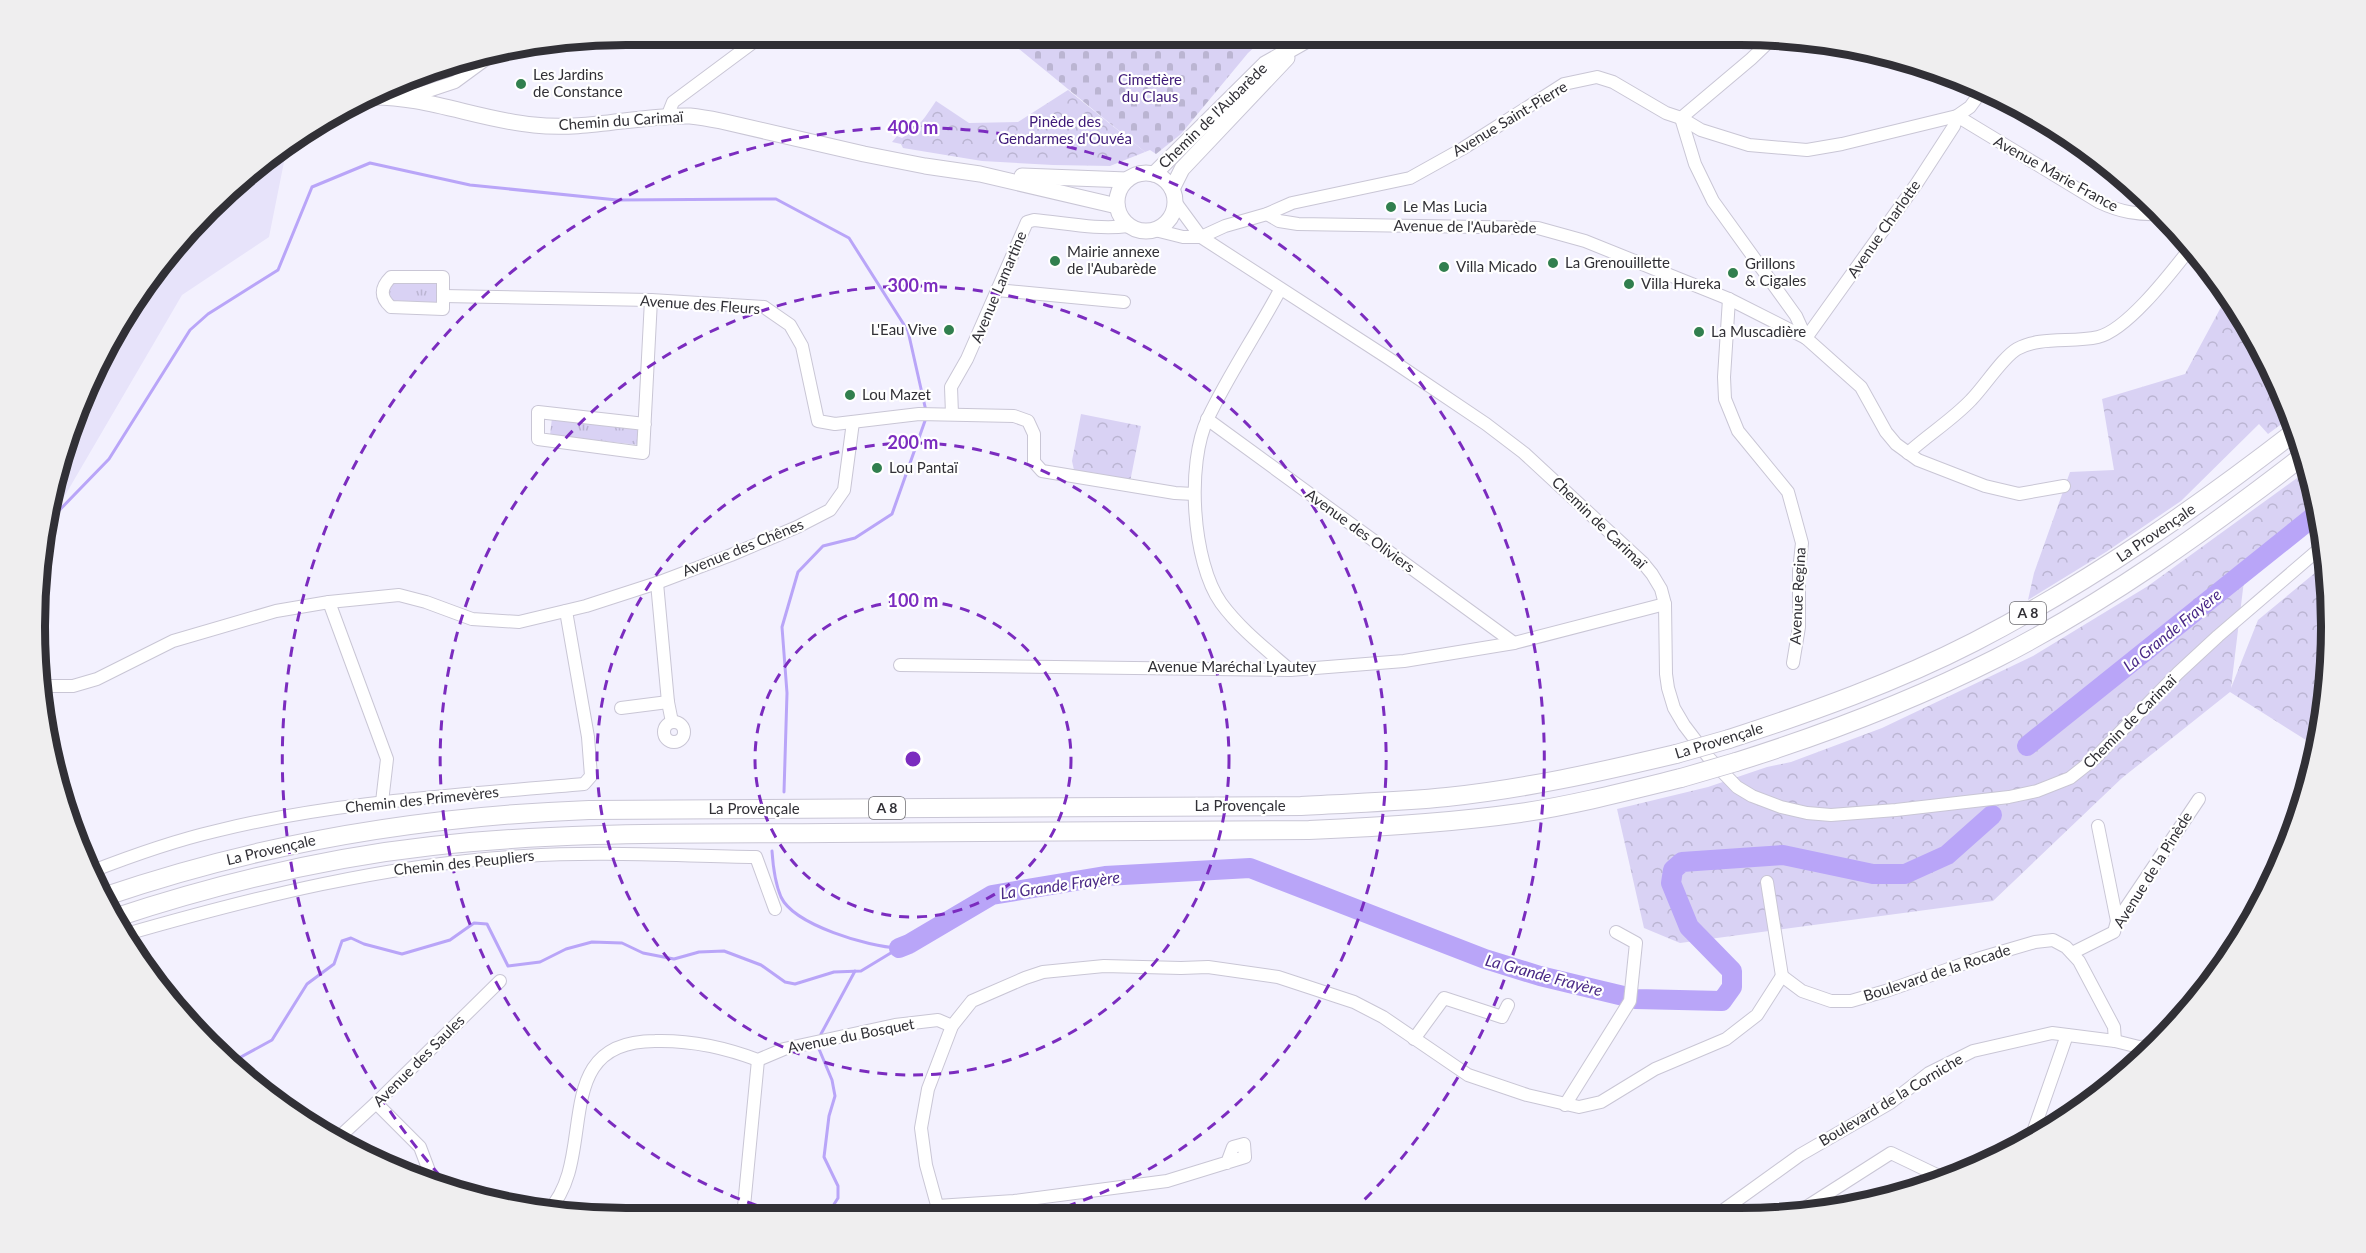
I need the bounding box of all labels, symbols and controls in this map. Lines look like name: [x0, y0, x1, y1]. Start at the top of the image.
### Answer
street label: Chemin de l'Aubarède: [1154, 59, 1270, 172]
place label: Les Jardins de Constance: [533, 65, 623, 100]
park label: Cimetière du Claus: [1118, 70, 1182, 105]
marker: Les Jardins de Constance: [514, 77, 528, 91]
street label: Avenue Saint-Pierre: [1449, 77, 1570, 160]
street label: Chemin du Carimaï: [558, 107, 684, 133]
park label: Pinède des Gendarmes d'Ouvéa: [998, 112, 1132, 147]
text: 400 m: [888, 116, 938, 138]
street label: Avenue Marie France: [1991, 131, 2122, 215]
street label: Avenue Charlotte: [1843, 176, 1924, 281]
place label: Le Mas Lucia: [1403, 197, 1487, 215]
marker: Le Mas Lucia: [1384, 200, 1398, 214]
street label: Avenue de l'Aubarède: [1393, 216, 1537, 236]
street label: Avenue Lamartine: [966, 228, 1030, 345]
place label: Mairie annexe de l'Aubarède: [1067, 242, 1160, 277]
place label: La Grenouillette: [1565, 253, 1670, 271]
marker: Mairie annexe de l'Aubarède: [1048, 254, 1062, 268]
place label: Grillons & Cigales: [1745, 254, 1806, 289]
marker: La Grenouillette: [1546, 256, 1560, 270]
place label: Villa Micado: [1456, 257, 1537, 275]
marker: Villa Micado: [1437, 260, 1451, 274]
marker: Grillons & Cigales: [1726, 266, 1740, 280]
text: 300 m: [888, 274, 938, 296]
place label: Villa Hureka: [1641, 274, 1721, 292]
marker: Villa Hureka: [1622, 277, 1636, 291]
street label: Avenue des Fleurs: [639, 291, 761, 317]
place label: L'Eau Vive: [871, 320, 937, 338]
place label: La Muscadière: [1711, 322, 1806, 340]
marker: L'Eau Vive: [942, 323, 956, 337]
marker: La Muscadière: [1692, 325, 1706, 339]
place label: Lou Mazet: [862, 385, 932, 403]
marker: Lou Mazet: [843, 388, 857, 402]
text: 200 m: [888, 431, 938, 453]
place label: Lou Pantaï: [889, 458, 958, 476]
marker: Lou Pantaï: [870, 461, 884, 475]
street label: Chemin de Carimaï: [1549, 473, 1651, 572]
street label: Avenue des Oliviers: [1303, 485, 1419, 576]
street label: La Provençale: [2113, 499, 2198, 565]
street label: Avenue des Chênes: [679, 515, 806, 580]
street label: Avenue Regina: [1785, 547, 1809, 645]
water label: La Grande Frayère: [2119, 584, 2225, 675]
text: 100 m: [888, 589, 938, 611]
road number: A 8: [2010, 602, 2046, 624]
street label: Avenue Maréchal Lyautey: [1148, 657, 1317, 675]
street label: Chemin de Carimaï: [2079, 671, 2180, 772]
street label: La Provençale: [1672, 718, 1765, 762]
centre of rings: [903, 749, 923, 769]
street label: Chemin des Primevères: [344, 782, 499, 816]
street label: La Provençale: [1194, 796, 1286, 814]
road number: A 8: [869, 797, 905, 819]
street label: La Provençale: [708, 799, 800, 817]
street label: Avenue de la Pinède: [2109, 808, 2195, 931]
street label: La Provençale: [224, 830, 317, 868]
street label: Chemin des Peupliers: [393, 846, 535, 878]
water label: La Grande Frayère: [999, 867, 1121, 902]
street label: Boulevard de la Rocade: [1861, 940, 2013, 1004]
water label: La Grande Frayère: [1483, 950, 1605, 999]
street label: Avenue des Saules: [369, 1011, 468, 1110]
street label: Avenue du Bosquet: [786, 1014, 916, 1056]
street label: Boulevard de la Corniche: [1815, 1049, 1966, 1149]

